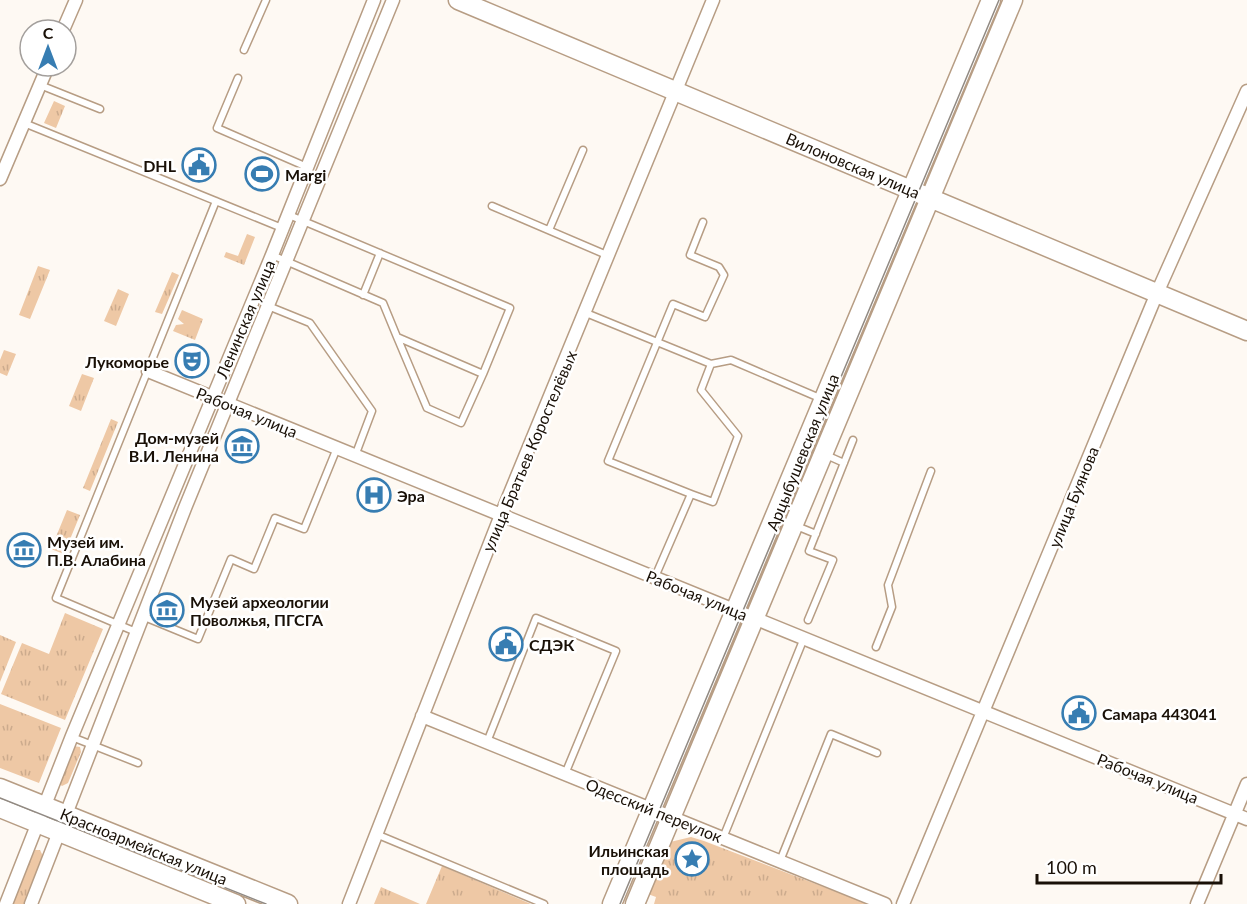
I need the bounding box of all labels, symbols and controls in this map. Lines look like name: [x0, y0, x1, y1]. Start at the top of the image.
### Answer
north arrow: [18, 18, 78, 78]
text: С: [43, 23, 54, 42]
street label: Вилоновская улица: [783, 128, 923, 202]
public building icon: DHL: [181, 147, 217, 183]
place label: DHL: [143, 156, 177, 175]
sports icon: Margi: [244, 156, 280, 192]
place label: Margi: [285, 165, 326, 184]
street label: Ленинская улица: [211, 257, 278, 382]
theatre icon: Лукоморье: [174, 343, 210, 379]
street label: улица Братьев Коростелёвых: [478, 347, 580, 555]
place label: Лукоморье: [84, 352, 169, 371]
street label: Арцыбушевская улица: [762, 371, 842, 533]
street label: Рабочая улица: [194, 383, 300, 441]
place label: Дом-музей В.И. Ленина: [129, 428, 219, 465]
museum icon: Дом-музей В.И. Ленина: [224, 428, 260, 464]
street label: улица Буянова: [1044, 444, 1102, 550]
hospital icon: Эра: [356, 477, 392, 513]
place label: Эра: [397, 486, 425, 505]
museum icon: Музей им. П.В. Алабина: [6, 532, 42, 568]
place label: Музей им. П.В. Алабина: [47, 532, 146, 569]
street label: Рабочая улица: [644, 566, 750, 624]
museum icon: Музей археологии Поволжья, ПГСГА: [149, 592, 185, 628]
place label: Музей археологии Поволжья, ПГСГА: [190, 592, 329, 629]
public building icon: СДЭК: [488, 626, 524, 662]
place label: СДЭК: [529, 635, 575, 654]
public building icon: Самара 443041: [1061, 695, 1097, 731]
place label: Самара 443041: [1102, 704, 1217, 723]
street label: Рабочая улица: [1095, 749, 1201, 807]
street label: Одесский переулок: [583, 774, 725, 846]
street label: Красноармейская улица: [58, 804, 230, 888]
place label: Ильинская площадь: [588, 841, 669, 878]
place icon: Ильинская площадь: [674, 841, 710, 877]
scale bar: [1037, 847, 1222, 885]
text: 100 m: [1046, 856, 1097, 878]

